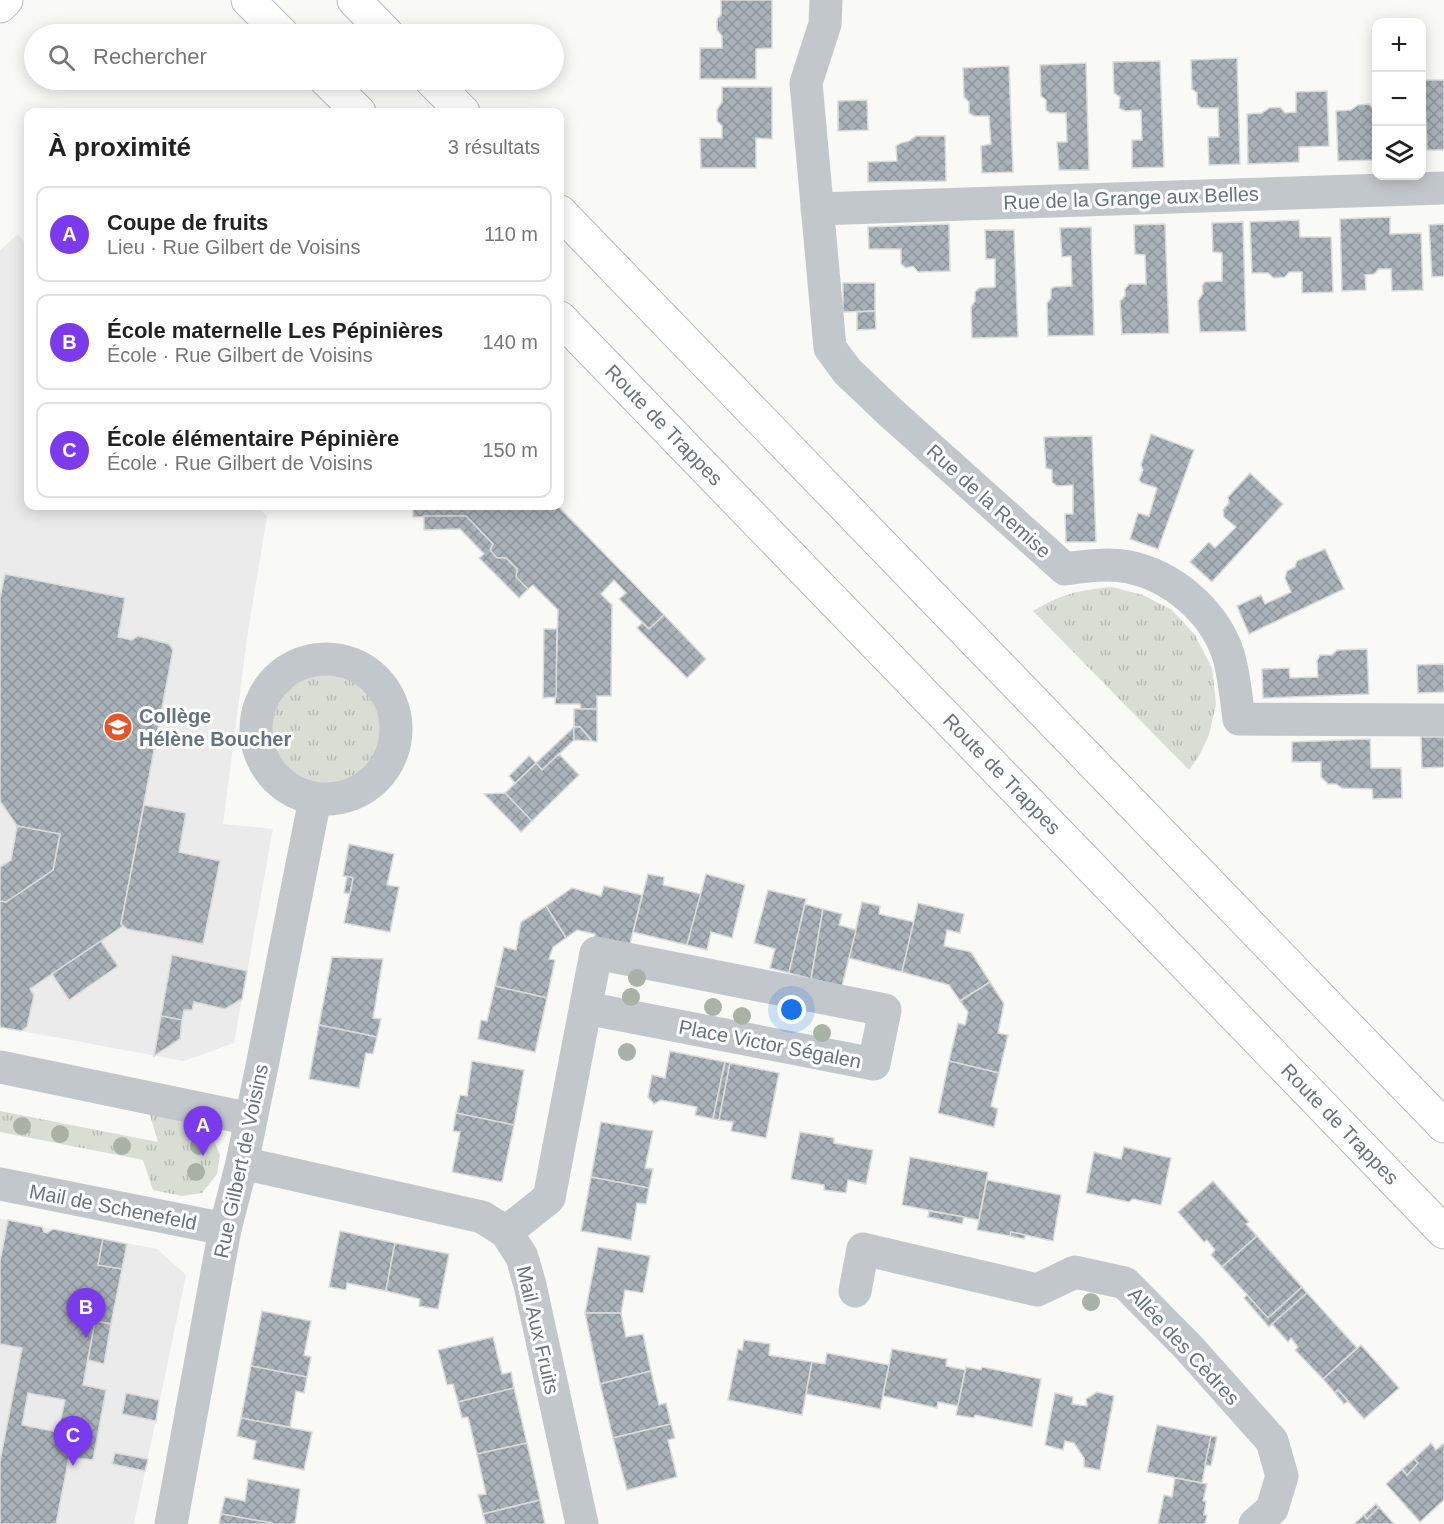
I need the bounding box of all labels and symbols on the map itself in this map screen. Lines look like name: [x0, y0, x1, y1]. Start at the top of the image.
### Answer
street label: Rue de la Grange aux Belles: [1003, 183, 1259, 213]
street label: Route de Trappes: [601, 360, 727, 490]
street label: Rue de la Remise: [923, 440, 1055, 562]
place label: Collège Hélène Boucher: [139, 705, 291, 750]
street label: Route de Trappes: [939, 709, 1065, 839]
school or university icon: Collège Hélène Boucher: [102, 711, 134, 743]
your location: [777, 995, 806, 1024]
street label: Place Victor Ségalen: [677, 1016, 863, 1072]
street label: Route de Trappes: [1277, 1059, 1403, 1189]
street label: Rue Gilbert de Voisins: [210, 1062, 272, 1260]
pin: A: [184, 1106, 222, 1156]
street label: Mail de Schenefeld: [27, 1180, 199, 1234]
street label: Mail Aux Fruits: [513, 1264, 563, 1396]
street label: Allée des Cèdres: [1124, 1283, 1244, 1409]
pin: B: [66, 1288, 106, 1338]
pin: C: [54, 1416, 92, 1466]

